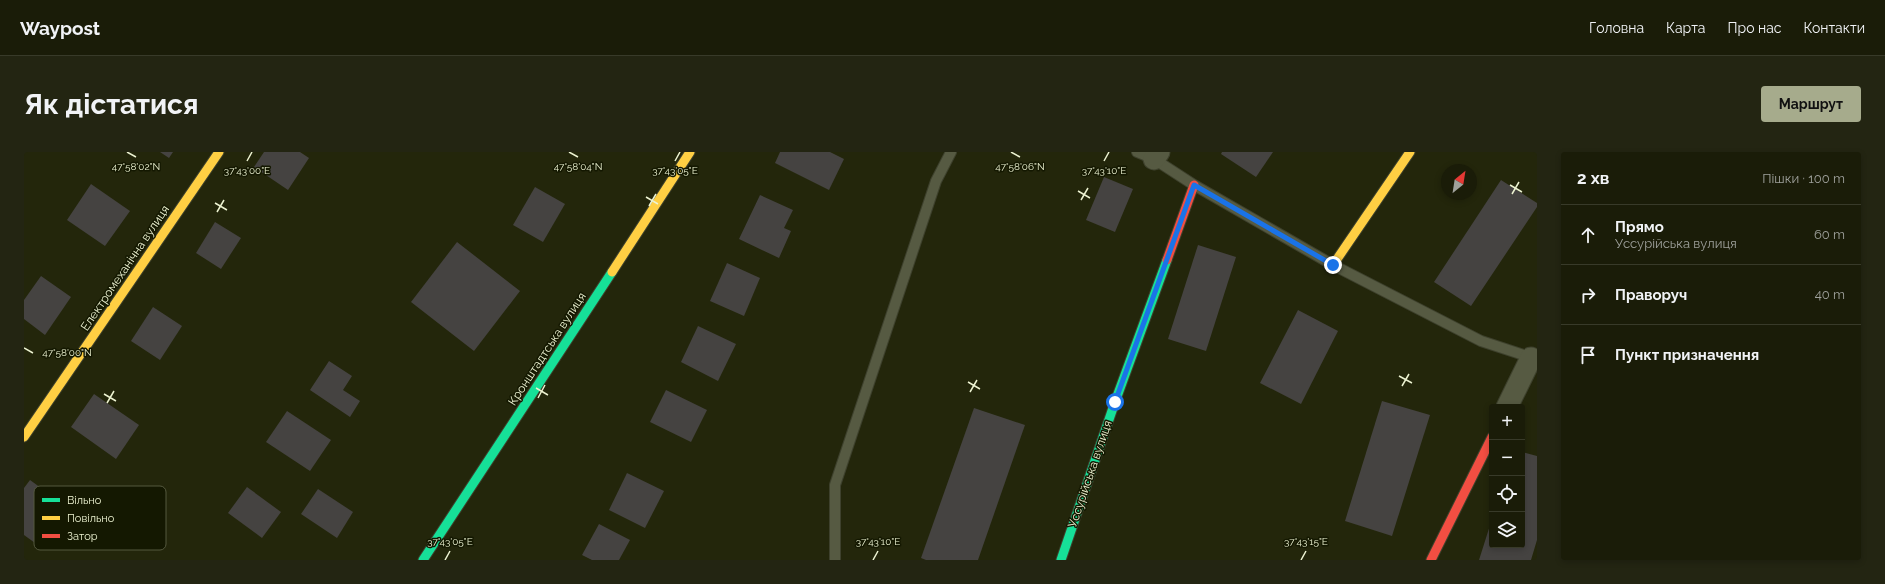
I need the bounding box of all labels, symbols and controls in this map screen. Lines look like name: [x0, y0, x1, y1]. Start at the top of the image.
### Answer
text: Waypost: [20, 17, 100, 39]
text: Головна: [1589, 20, 1644, 36]
text: Карта: [1666, 20, 1706, 36]
text: Про нас: [1728, 20, 1782, 36]
text: Контакти: [1804, 20, 1865, 36]
button: Маршрут: [1761, 86, 1861, 122]
text: Як дістатися: [24, 88, 198, 121]
text: 47°58'02"N: [112, 161, 160, 172]
text: 47°58'04"N: [554, 161, 602, 172]
text: 47°58'06"N: [995, 161, 1045, 172]
north arrow: [1441, 164, 1477, 200]
text: 37°43'00"E: [224, 165, 270, 176]
text: 37°43'05"E: [652, 165, 698, 176]
text: 37°43'10"E: [1082, 165, 1126, 176]
text: 2 хв: [1577, 168, 1609, 188]
text: Пішки · 100 m: [1762, 171, 1845, 186]
street label: Електромеханічна вулиця: [78, 203, 172, 333]
text: Прямо: [1615, 218, 1664, 236]
icon: ahead: [1577, 224, 1599, 246]
text: 60 m: [1814, 227, 1845, 242]
text: Уссурійська вулиця: [1615, 236, 1737, 251]
route end: [1324, 256, 1342, 274]
icon: right: [1577, 284, 1599, 306]
text: Праворуч: [1615, 286, 1687, 304]
text: 40 m: [1815, 287, 1845, 302]
street label: Кронштадтська вулиця: [505, 290, 589, 408]
icon: arrive: [1577, 344, 1599, 366]
text: Пункт призначення: [1615, 346, 1759, 364]
text: 47°58'00"N: [42, 347, 92, 358]
route start: [1106, 393, 1124, 411]
map controls: [1489, 404, 1525, 548]
button: +: [1489, 404, 1525, 440]
street label: Уссурійська вулиця: [1065, 419, 1115, 529]
button: −: [1489, 440, 1525, 476]
button: locate: [1489, 476, 1525, 512]
legend: [34, 486, 166, 550]
text: Вільно: [67, 494, 102, 507]
text: Повільно: [67, 512, 115, 525]
button: layers: [1489, 512, 1525, 548]
text: Затор: [67, 530, 98, 543]
text: 37°43'05"E: [427, 536, 473, 547]
text: 37°43'10"E: [856, 536, 900, 547]
text: 37°43'15"E: [1284, 536, 1328, 547]

